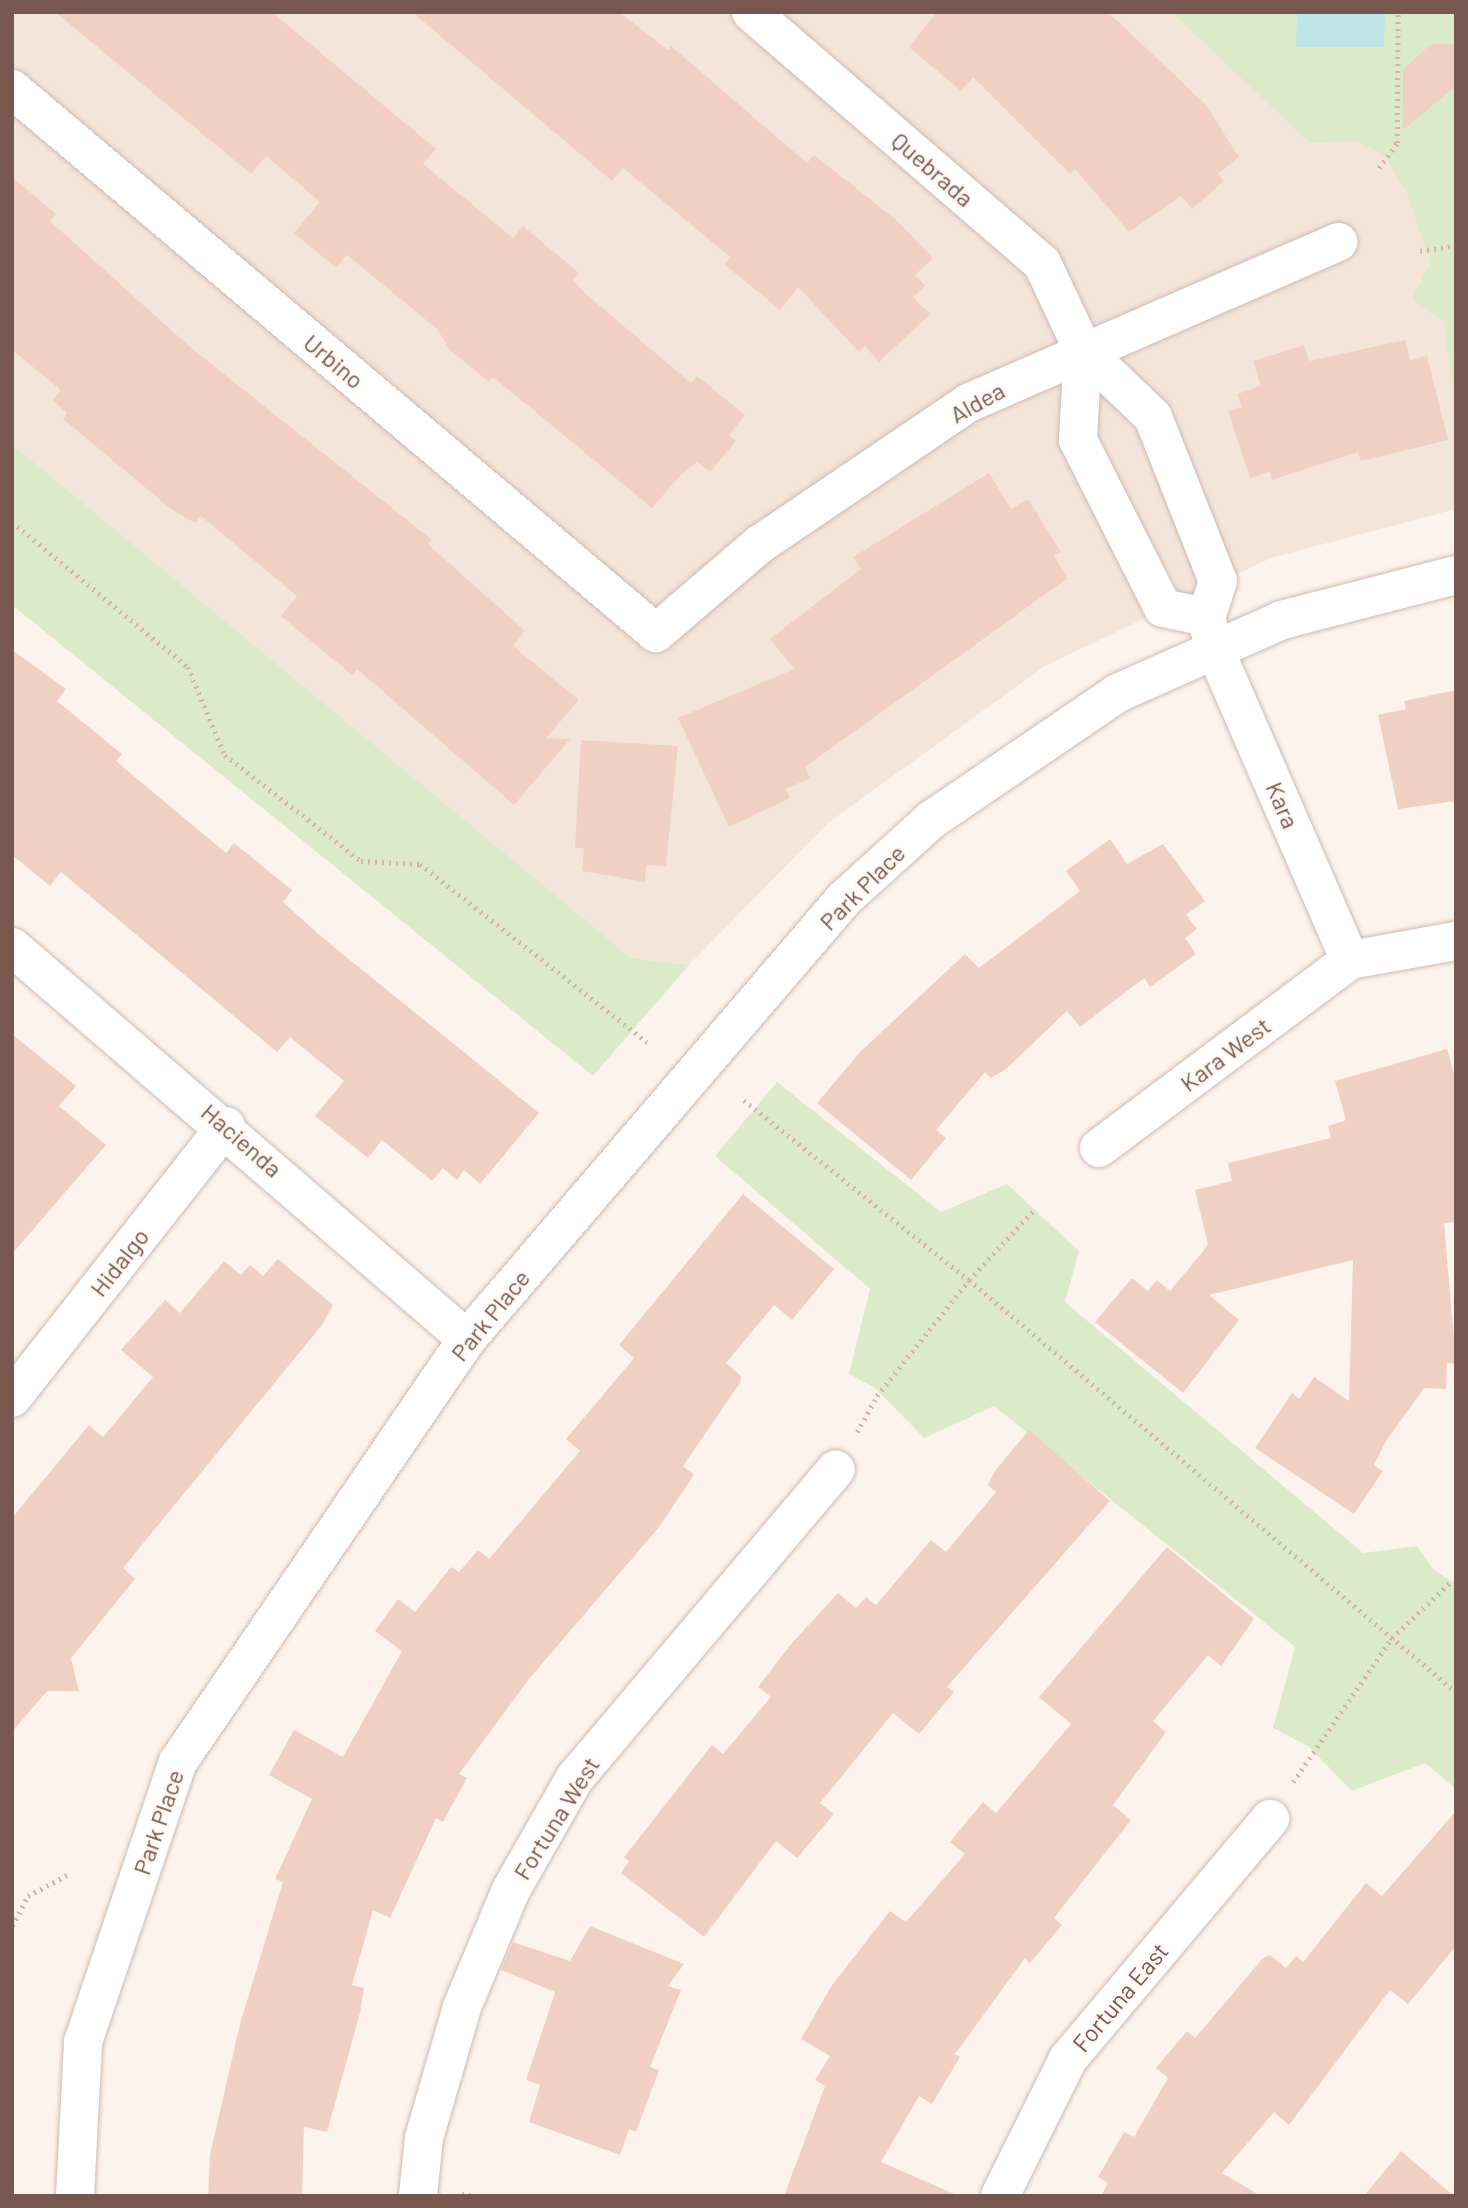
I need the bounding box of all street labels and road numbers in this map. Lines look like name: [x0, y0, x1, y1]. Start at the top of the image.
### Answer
street label: Quebrada: [886, 126, 980, 212]
street label: Urbino: [298, 328, 370, 394]
street label: Aldea: [945, 375, 1009, 429]
street label: Kara: [1260, 777, 1306, 833]
street label: Park Place: [813, 838, 911, 936]
street label: Kara West: [1174, 1011, 1276, 1097]
street label: Hacienda: [196, 1097, 288, 1183]
street label: Hidalgo: [83, 1222, 155, 1302]
street label: Park Place: [444, 1264, 536, 1366]
street label: Fortuna West: [507, 1751, 605, 1885]
street label: Park Place: [127, 1766, 189, 1878]
street label: Fortuna East: [1066, 1937, 1174, 2057]

